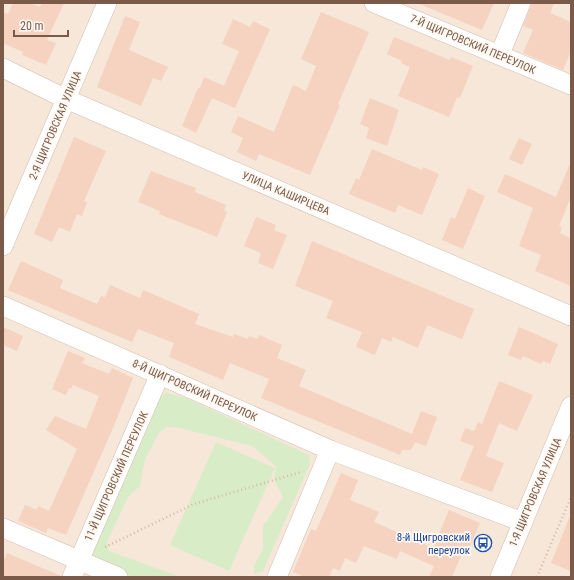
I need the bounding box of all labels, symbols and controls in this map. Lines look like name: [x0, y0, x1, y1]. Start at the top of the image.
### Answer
scale bar: [14, 12, 68, 38]
street label: 7-Й ЩИГРОВСКИЙ ПЕРЕУЛОК: [408, 12, 538, 77]
text: 20 m: [20, 19, 44, 33]
street label: 2-Я ЩИГРОВСКАЯ УЛИЦА: [27, 68, 85, 182]
street label: УЛИЦА КАШИРЦЕВА: [240, 169, 332, 218]
street label: 8-Й ЩИГРОВСКИЙ ПЕРЕУЛОК: [130, 357, 260, 424]
street label: 11-Й ЩИГРОВСКИЙ ПЕРЕУЛОК: [82, 408, 151, 543]
street label: 1-Я ЩИГРОВСКАЯ УЛИЦА: [507, 435, 565, 549]
place label: 8-й Щигровский переулок: [397, 531, 471, 557]
bus stop icon: 8-й Щигровский переулок: [473, 533, 493, 553]

